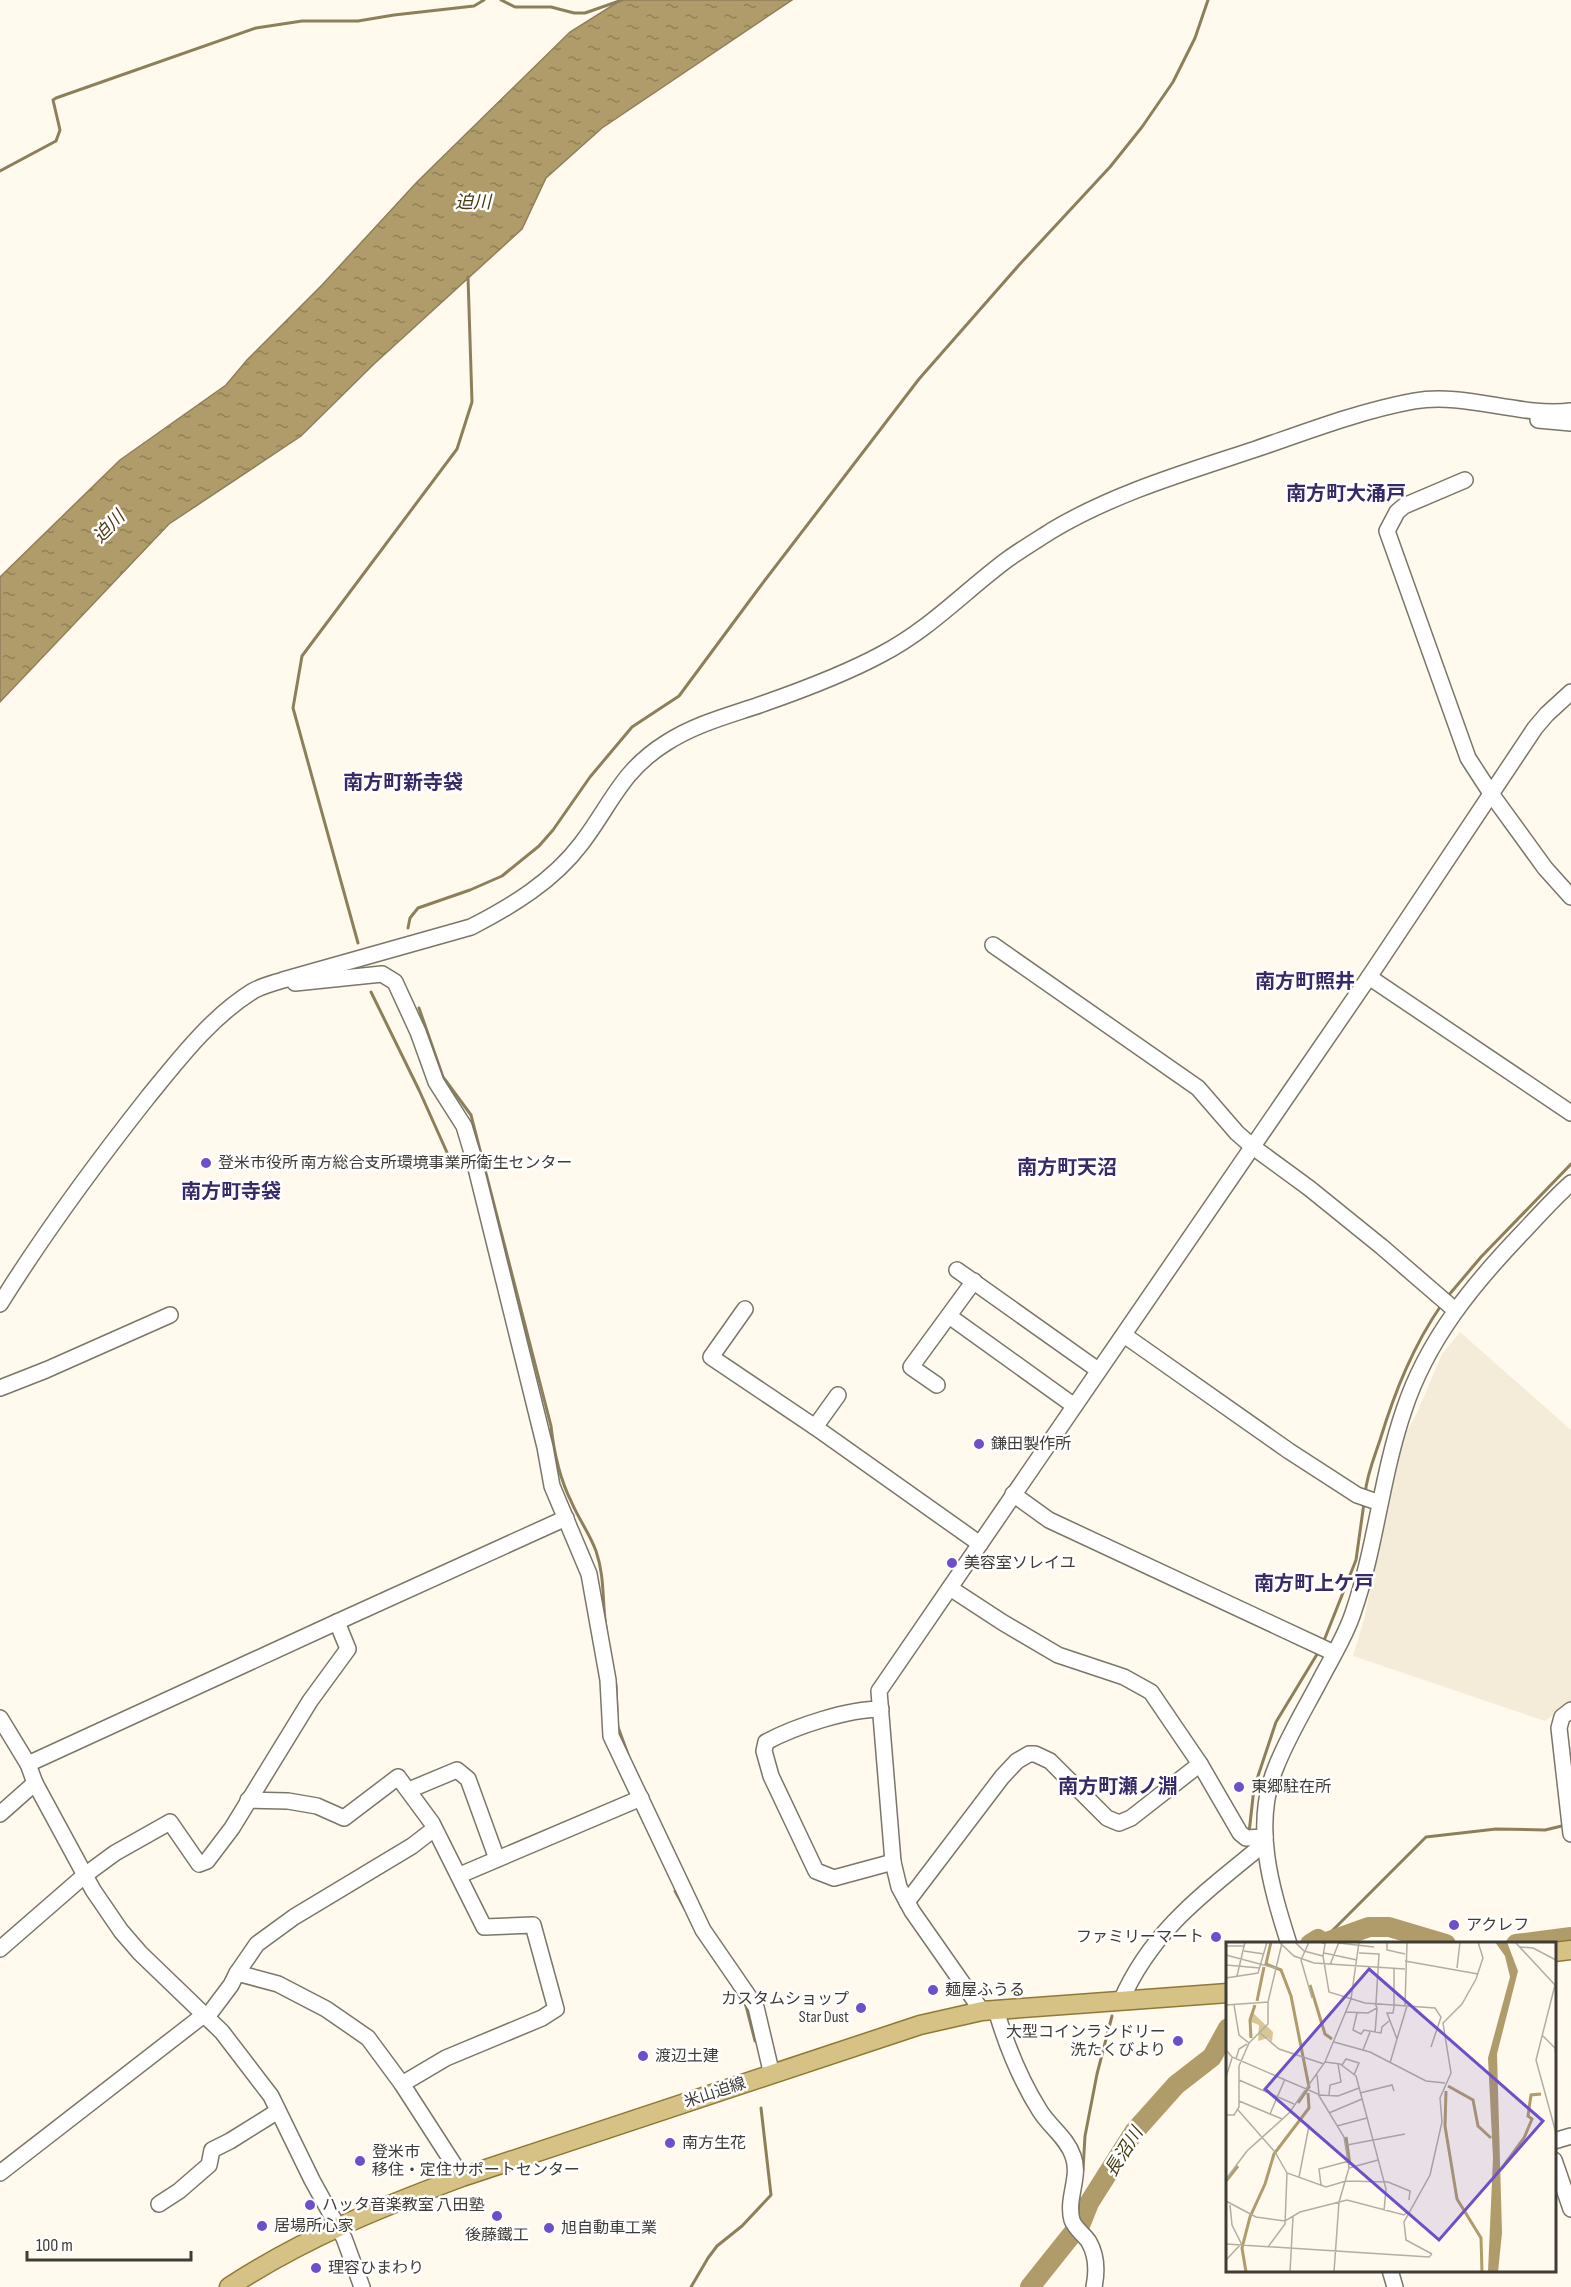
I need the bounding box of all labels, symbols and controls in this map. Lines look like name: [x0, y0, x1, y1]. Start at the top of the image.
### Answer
water label: 迫川: [455, 192, 493, 213]
district label: 南方町大涌戸: [1286, 482, 1406, 506]
water label: 迫川: [89, 505, 130, 547]
district label: 南方町新寺袋: [343, 771, 463, 795]
district label: 南方町照井: [1255, 970, 1355, 994]
place label: 登米市役所 南方総合支所環境事業所衛生センター: [218, 1154, 573, 1173]
marker: 登米市役所 南方総合支所環境事業所衛生センター: [199, 1156, 213, 1170]
district label: 南方町天沼: [1017, 1156, 1117, 1180]
district label: 南方町寺袋: [181, 1180, 281, 1204]
place label: 鎌田製作所: [991, 1435, 1071, 1454]
marker: 鎌田製作所: [972, 1437, 986, 1451]
place label: 美容室ソレイユ: [964, 1554, 1076, 1573]
marker: 美容室ソレイユ: [945, 1556, 959, 1570]
district label: 南方町上ケ戸: [1254, 1572, 1374, 1596]
district label: 南方町瀬ノ淵: [1058, 1775, 1178, 1799]
place label: 東郷駐在所: [1251, 1778, 1331, 1797]
marker: 東郷駐在所: [1232, 1780, 1246, 1794]
place label: アクレフ: [1466, 1916, 1529, 1935]
marker: アクレフ: [1447, 1918, 1461, 1932]
place label: ファミリーマート: [1076, 1928, 1204, 1947]
marker: ファミリーマート: [1209, 1930, 1223, 1944]
inset map: [1226, 1942, 1556, 2272]
place label: 麺屋ふうる: [945, 1981, 1025, 2000]
marker: 麺屋ふうる: [926, 1983, 940, 1997]
place label: カスタムショップ Star Dust: [721, 1990, 849, 2027]
marker: カスタムショップ Star Dust: [854, 2001, 868, 2015]
place label: 大型コインランドリー 洗たくびより: [1006, 2023, 1166, 2060]
marker: 大型コインランドリー 洗たくびより: [1171, 2034, 1185, 2048]
place label: 渡辺土建: [655, 2047, 719, 2066]
marker: 渡辺土建: [636, 2049, 650, 2063]
street label: 米山迫線: [682, 2074, 748, 2112]
water label: 長沼川: [1101, 2122, 1148, 2180]
place label: 南方生花: [682, 2134, 746, 2153]
marker: 南方生花: [663, 2136, 677, 2150]
place label: 登米市 移住・定住サポートセンター: [372, 2143, 580, 2180]
marker: 登米市 移住・定住サポートセンター: [353, 2154, 367, 2168]
place label: ハッタ音楽教室 八田塾: [322, 2196, 485, 2215]
marker: ハッタ音楽教室 八田塾: [303, 2198, 317, 2212]
marker: 後藤鐵工: [490, 2209, 504, 2223]
place label: 居場所心家: [274, 2217, 354, 2236]
marker: 居場所心家: [255, 2219, 269, 2233]
place label: 旭自動車工業: [561, 2219, 657, 2238]
marker: 旭自動車工業: [542, 2221, 556, 2235]
scale bar: [27, 2224, 190, 2262]
place label: 後藤鐵工: [465, 2226, 529, 2245]
text: 100 m: [36, 2235, 73, 2256]
place label: 理容ひまわり: [328, 2259, 424, 2278]
marker: 理容ひまわり: [309, 2261, 323, 2275]

